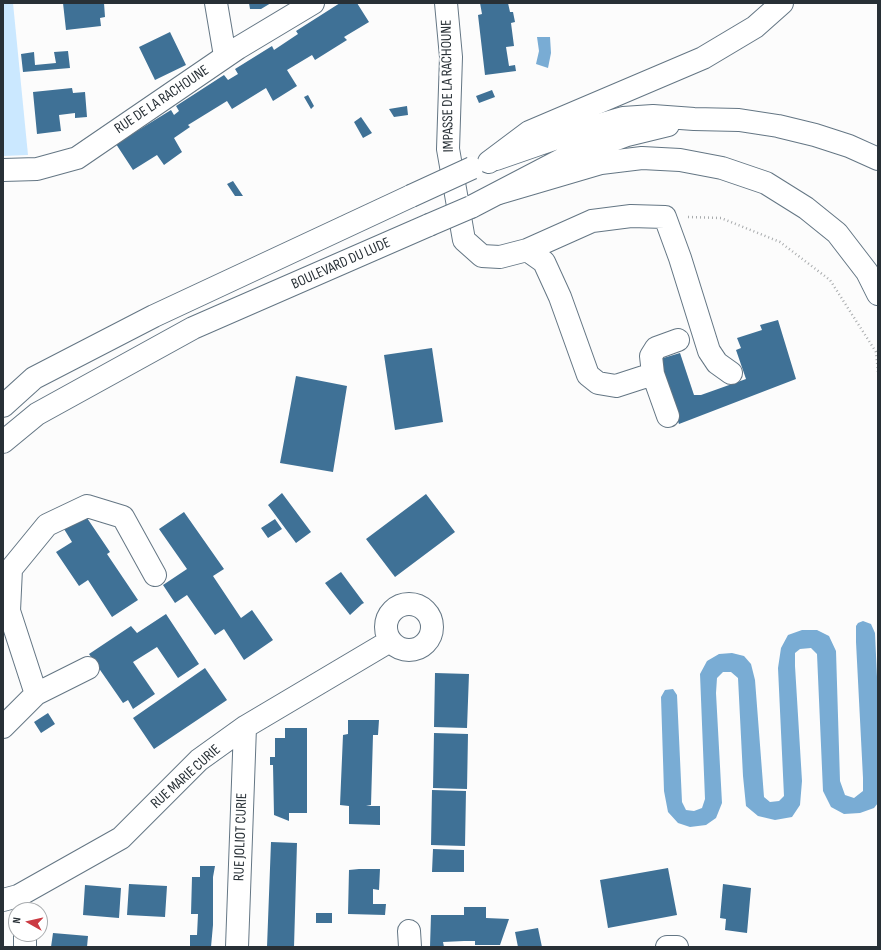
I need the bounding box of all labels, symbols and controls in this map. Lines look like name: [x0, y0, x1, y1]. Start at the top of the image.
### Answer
street label: IMPASSE DE LA RACHOUNE: [438, 20, 458, 152]
street label: RUE DE LA RACHOUNE: [111, 62, 213, 138]
street label: BOULEVARD DU LUDE: [289, 234, 393, 294]
street label: RUE MARIE CURIE: [147, 741, 225, 813]
street label: RUE JOLIOT CURIE: [230, 793, 252, 881]
north arrow: [8, 902, 48, 942]
text: N: [10, 917, 23, 924]

